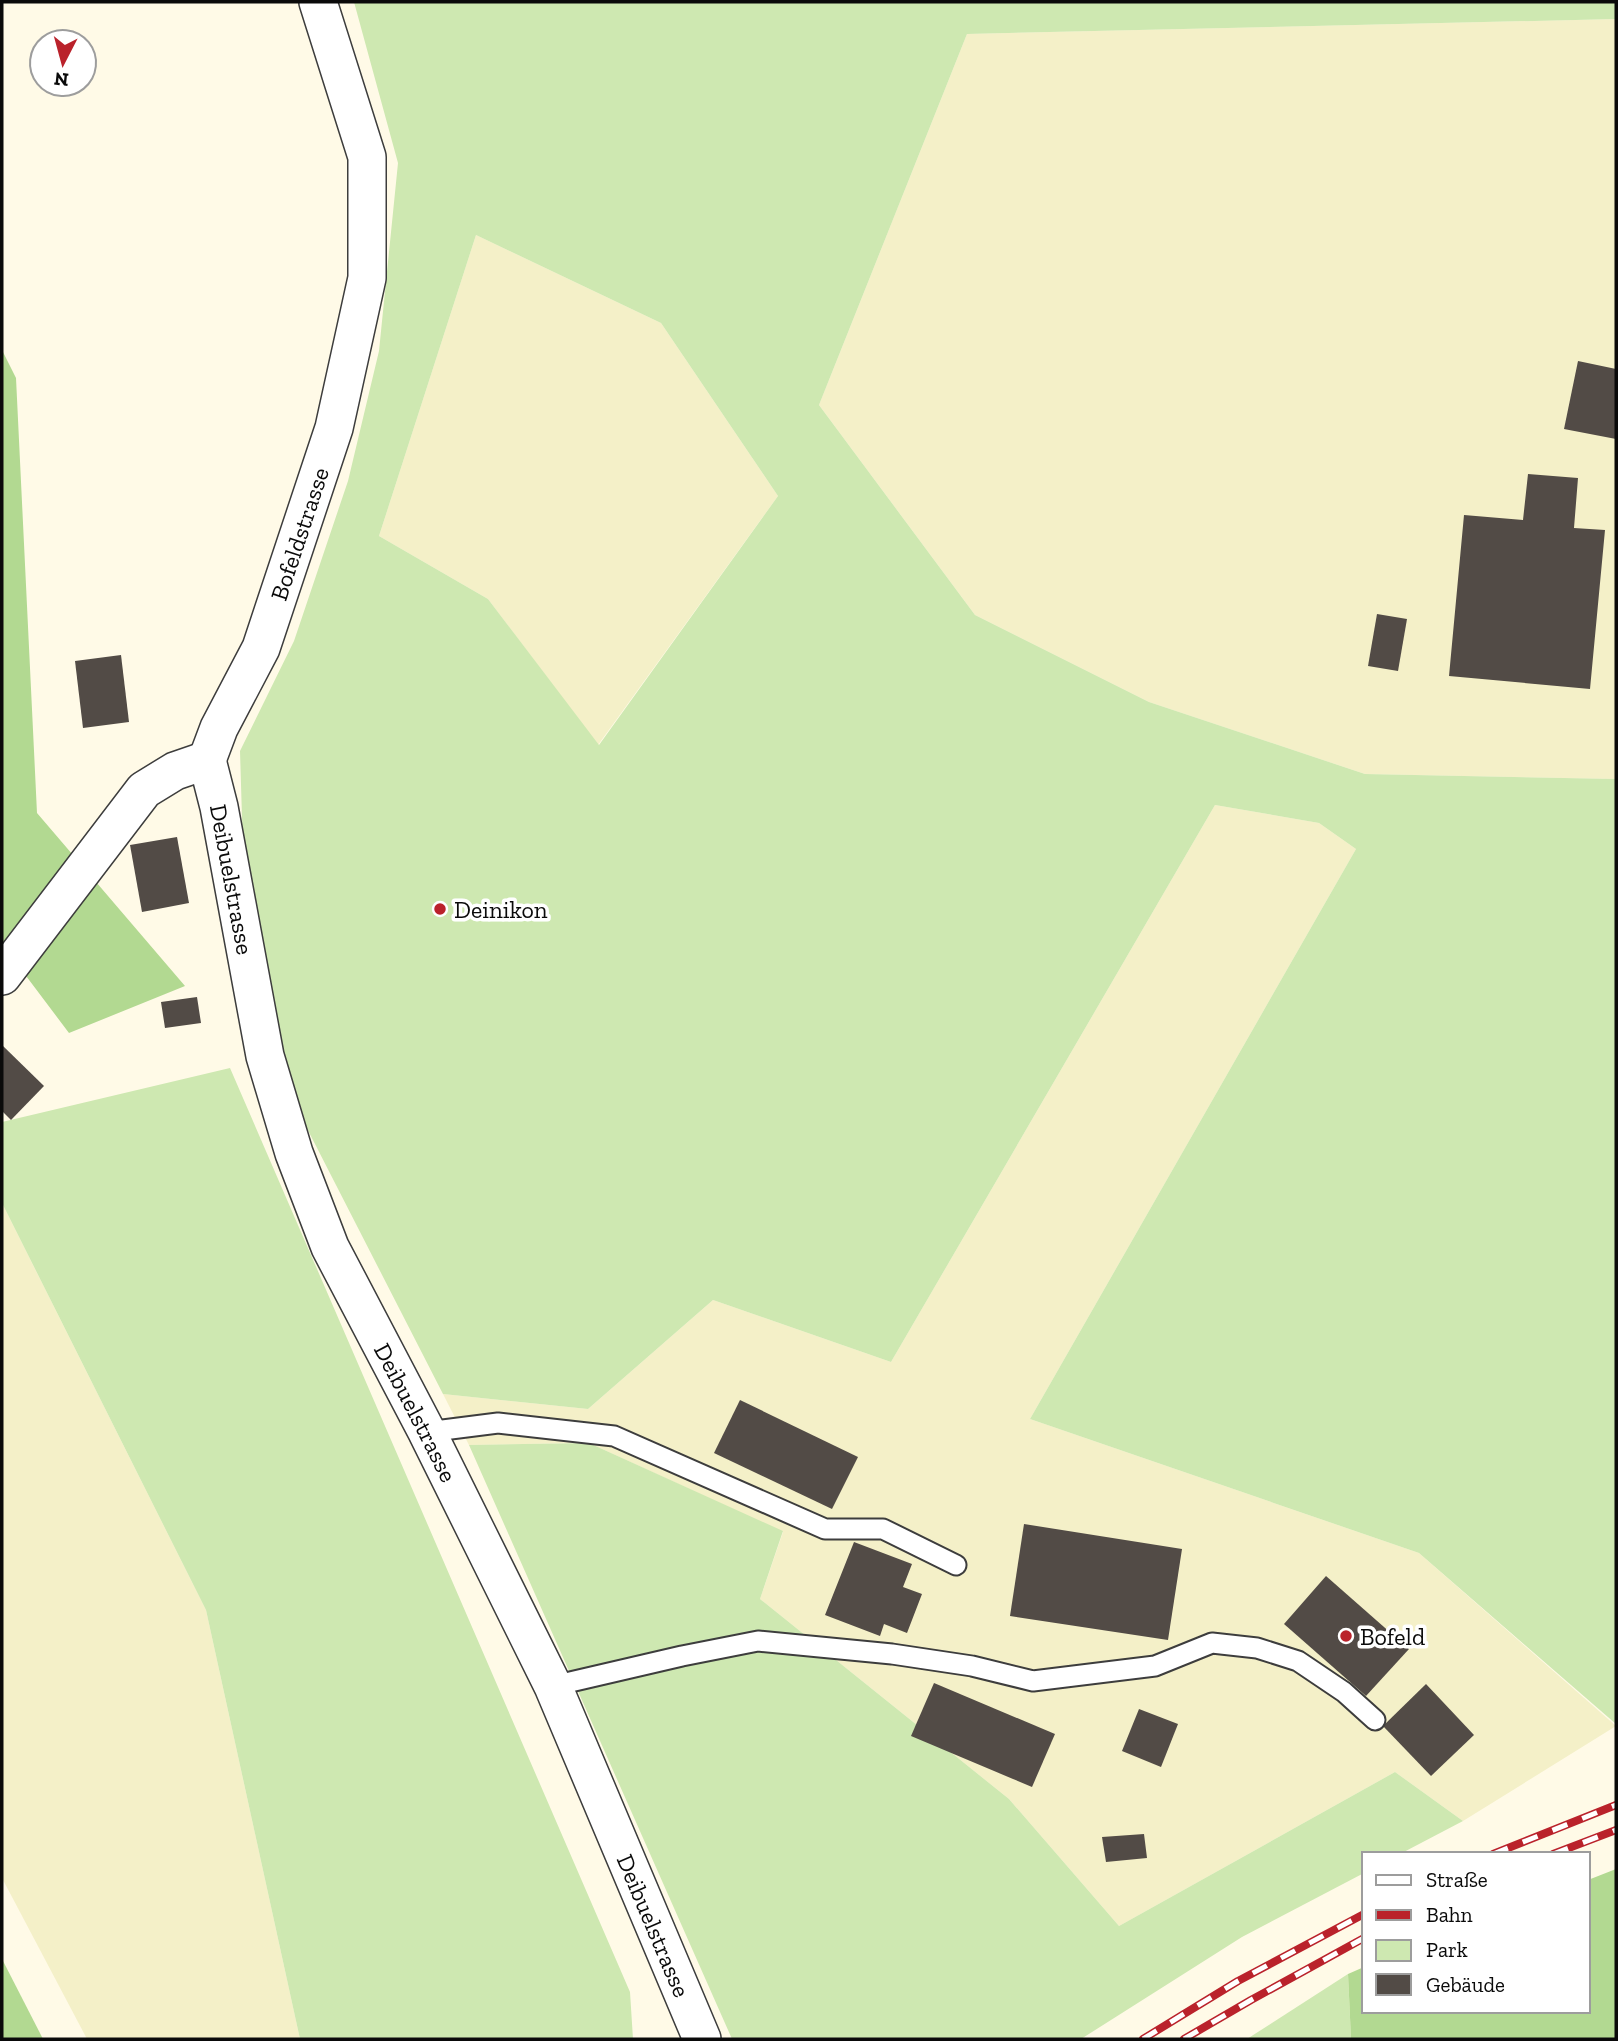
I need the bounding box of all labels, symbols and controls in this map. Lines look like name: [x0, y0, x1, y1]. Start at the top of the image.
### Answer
north arrow: [28, 28, 98, 98]
text: N: [53, 67, 70, 92]
street label: Bofeldstrasse: [263, 463, 335, 604]
street label: Deibuelstrasse: [204, 802, 260, 957]
place label: Deinikon: [454, 895, 548, 924]
marker: Deinikon: [432, 901, 448, 917]
street label: Deibuelstrasse: [368, 1338, 464, 1487]
place label: Bofeld: [1360, 1622, 1425, 1651]
marker: Bofeld: [1338, 1628, 1354, 1644]
street label: Deibuelstrasse: [611, 1850, 697, 2001]
legend: [1362, 1852, 1590, 2013]
text: Straße: [1426, 1867, 1488, 1892]
text: Bahn: [1426, 1902, 1473, 1927]
text: Park: [1426, 1937, 1468, 1962]
text: Gebäude: [1426, 1972, 1505, 1997]

